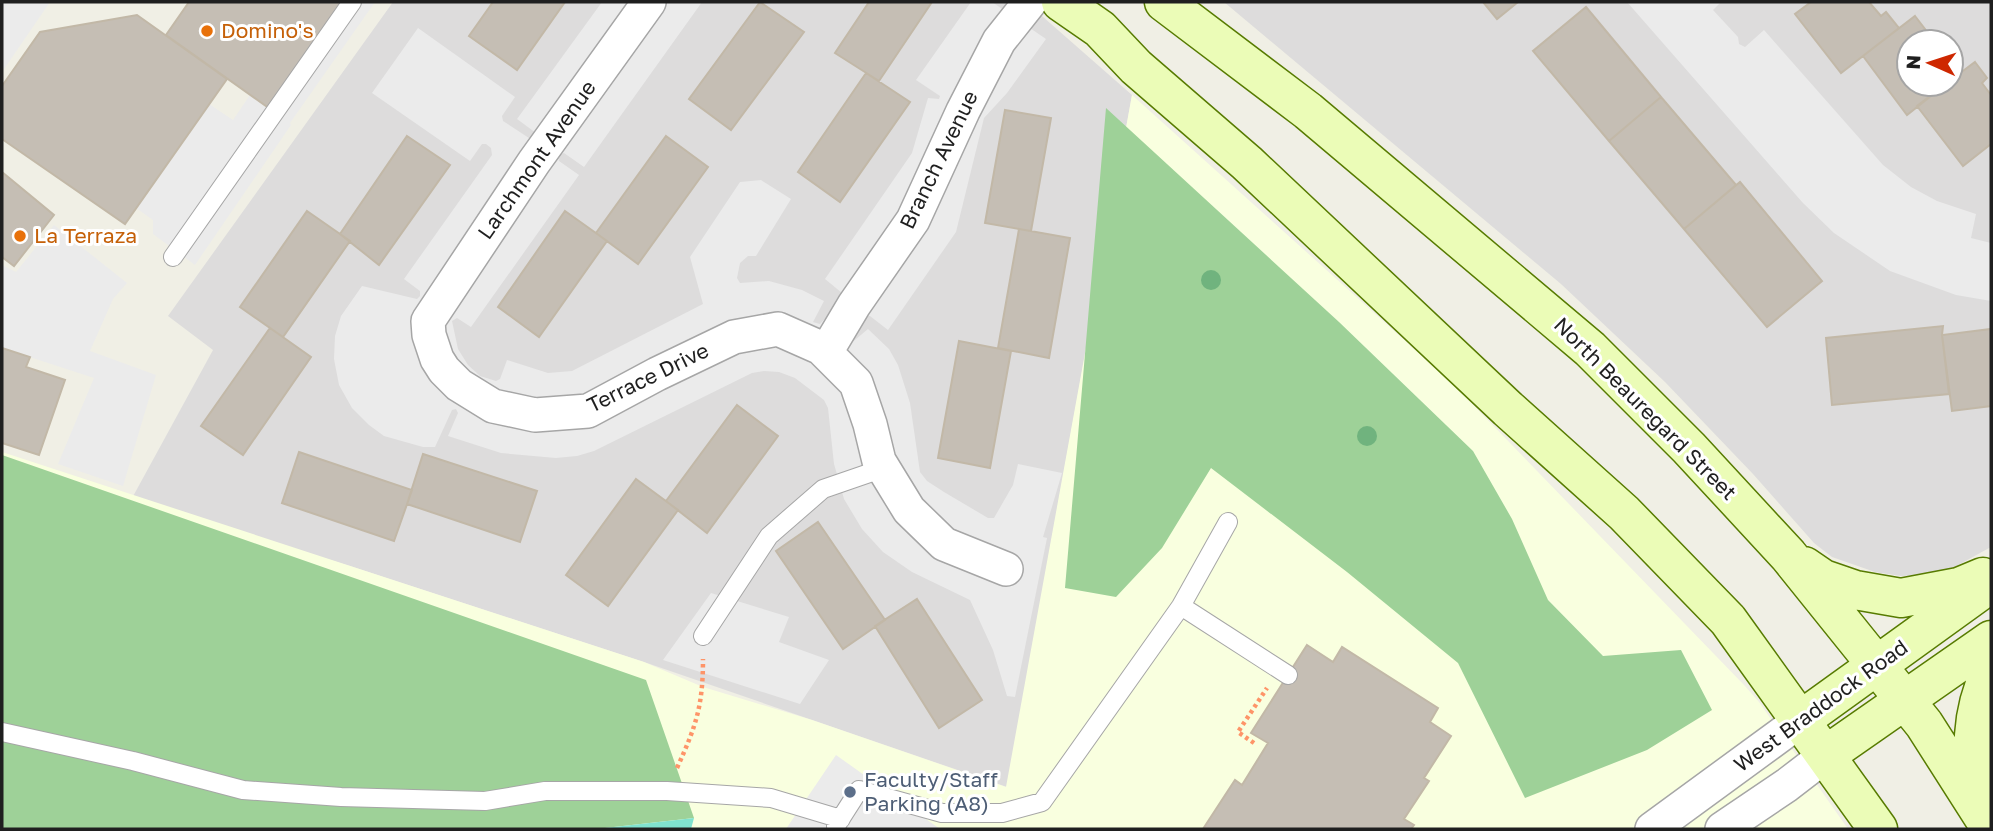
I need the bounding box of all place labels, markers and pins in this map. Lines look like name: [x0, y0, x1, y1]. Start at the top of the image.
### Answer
place label: Domino's: [221, 17, 314, 43]
marker: Domino's: [199, 23, 215, 39]
place label: La Terraza: [34, 222, 137, 248]
marker: La Terraza: [12, 228, 28, 244]
place label: Faculty/Staff Parking (A8): [864, 766, 998, 816]
marker: Faculty/Staff Parking (A8): [842, 784, 858, 800]

